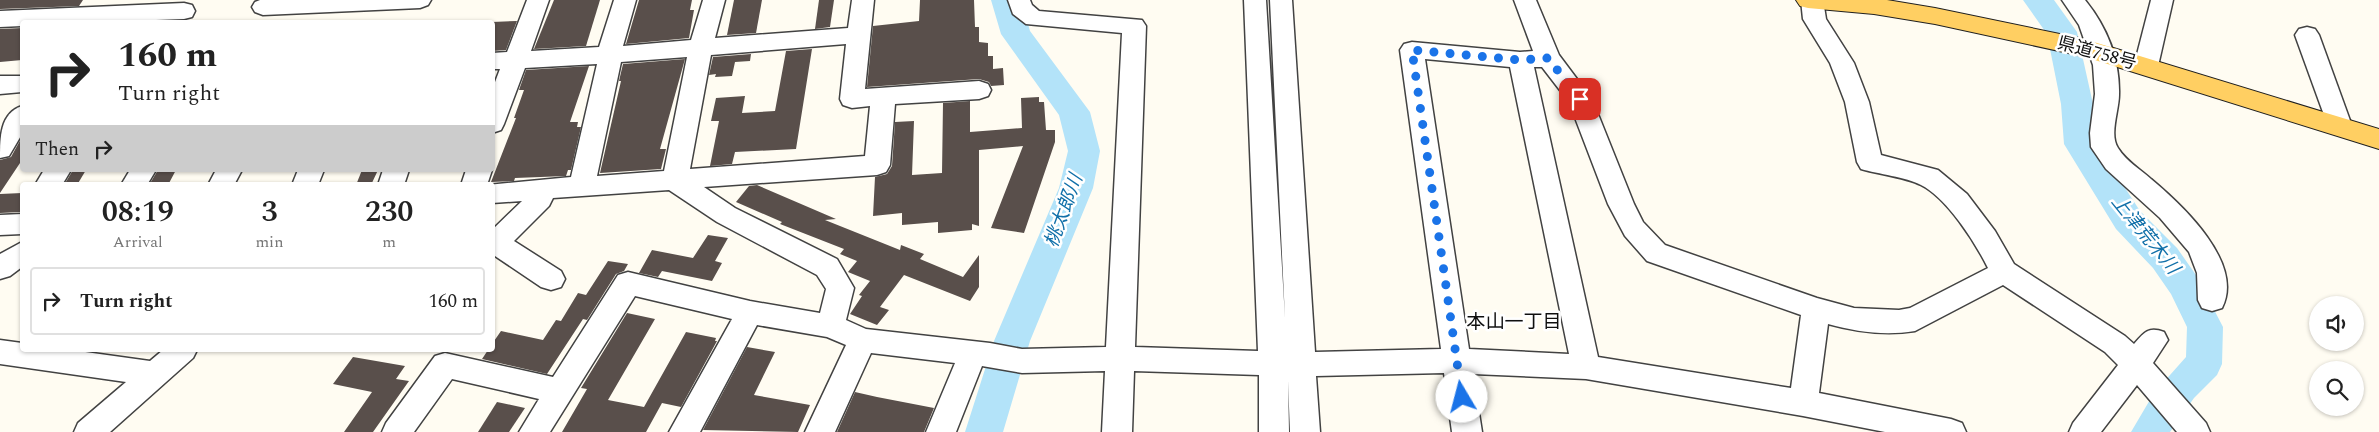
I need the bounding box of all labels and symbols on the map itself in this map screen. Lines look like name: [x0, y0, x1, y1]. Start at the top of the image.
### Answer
street label: 県道758号: [2054, 29, 2140, 77]
pin: [1559, 78, 1601, 120]
water label: 桃太郎川: [1037, 168, 1091, 252]
water label: 上津荒木川: [2104, 189, 2187, 283]
district label: 本山一丁目: [1466, 308, 1562, 337]
position arrow: [1435, 370, 1487, 422]

